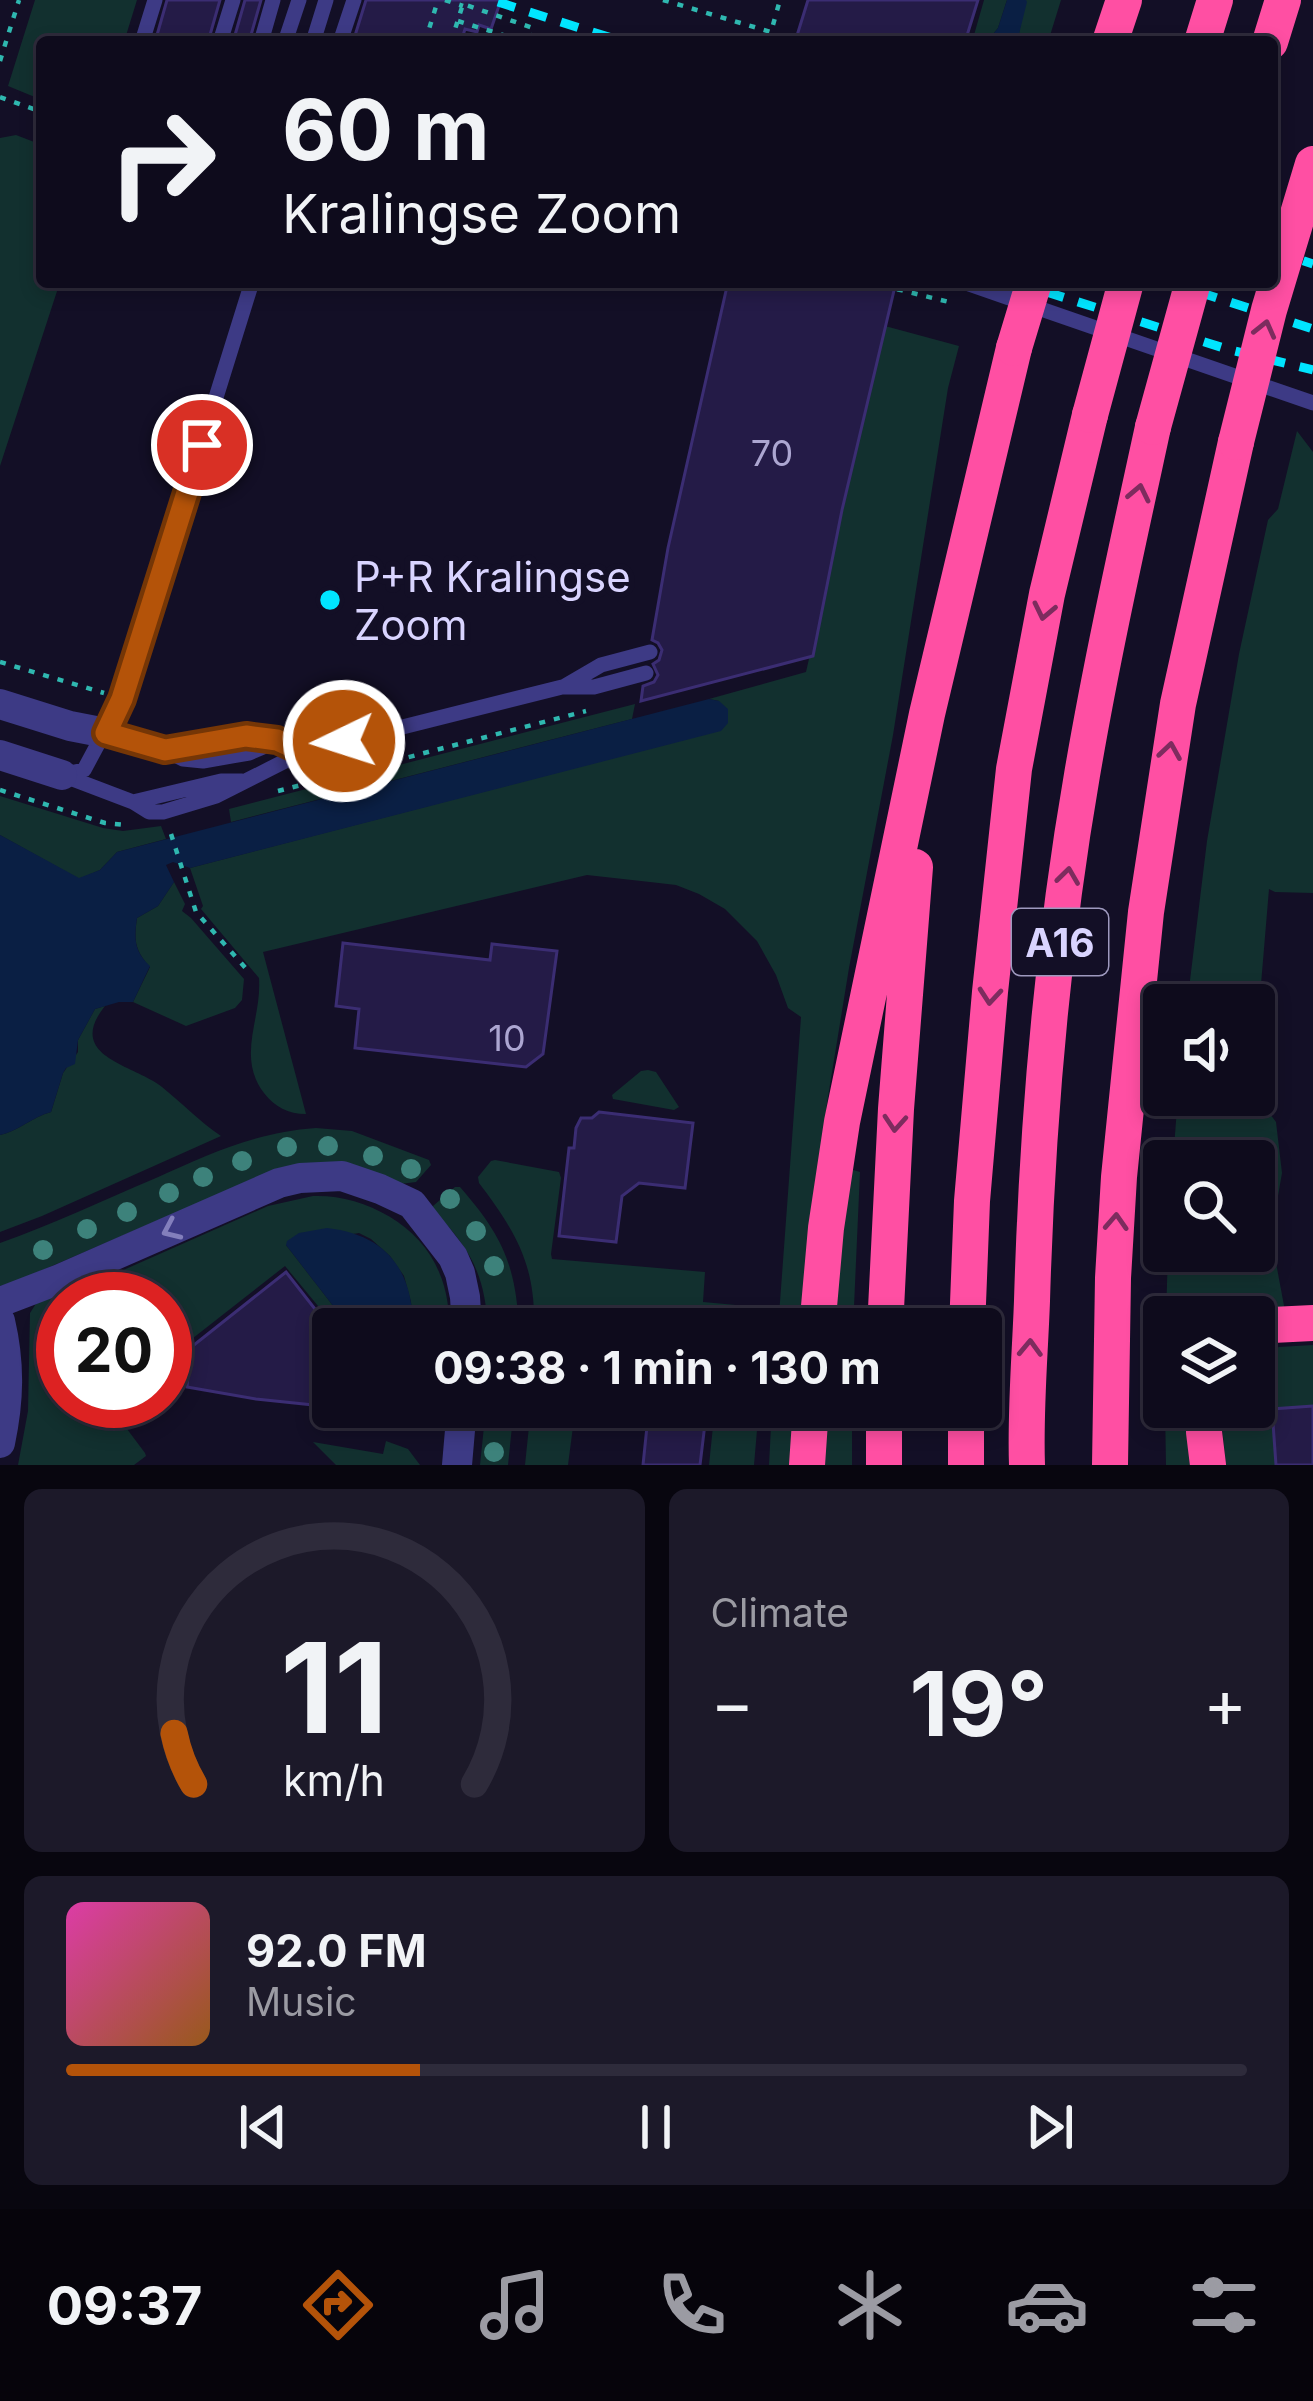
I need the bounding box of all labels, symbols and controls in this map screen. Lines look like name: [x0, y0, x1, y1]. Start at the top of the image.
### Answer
text: 60 m: [282, 79, 490, 180]
icon: right: [84, 84, 240, 240]
text: Kralingse Zoom: [282, 181, 681, 246]
one-way arrow: [1251, 319, 1276, 340]
pin: [151, 394, 253, 496]
icon: arrive: [169, 412, 235, 478]
house number: 70: [751, 431, 793, 475]
one-way arrow: [1125, 483, 1150, 503]
place label: P+R Kralingse Zoom: [354, 551, 631, 650]
marker: P+R Kralingse Zoom: [317, 587, 343, 613]
one-way arrow: [1032, 600, 1057, 620]
position arrow: [281, 678, 407, 804]
one-way arrow: [1157, 742, 1182, 762]
one-way arrow: [1054, 866, 1080, 886]
road number: A16: [1012, 909, 1108, 975]
map controls: [1143, 984, 1275, 1428]
button: sound: [1143, 984, 1275, 1116]
one-way arrow: [978, 987, 1003, 1006]
house number: 10: [488, 1016, 526, 1060]
one-way arrow: [882, 1115, 908, 1133]
button: search: [1143, 1140, 1275, 1272]
one-way arrow: [1103, 1212, 1129, 1231]
one-way arrow: [162, 1215, 184, 1239]
speed limit sign: 20: [36, 1272, 192, 1428]
button: layers: [1143, 1296, 1275, 1428]
one-way arrow: [1017, 1338, 1043, 1357]
text: 09:38 · 1 min · 130 m: [433, 1340, 881, 1395]
text: Climate: [711, 1589, 849, 1636]
text: 11: [280, 1612, 388, 1763]
text: 19°: [909, 1649, 1048, 1758]
text: −: [711, 1663, 754, 1743]
text: +: [1203, 1663, 1247, 1743]
text: km/h: [283, 1753, 385, 1805]
text: 92.0 FM: [246, 1923, 427, 1978]
text: Music: [246, 1978, 357, 2025]
icon: previous: [230, 2094, 296, 2160]
icon: pause: [623, 2094, 689, 2160]
icon: next: [1017, 2094, 1083, 2160]
icon: directions: [296, 2263, 380, 2347]
icon: music: [473, 2263, 557, 2347]
icon: phone: [650, 2263, 734, 2347]
icon: climate: [828, 2263, 912, 2347]
icon: car: [1005, 2263, 1089, 2347]
icon: filters: [1182, 2263, 1266, 2347]
text: 09:37: [47, 2273, 202, 2338]

